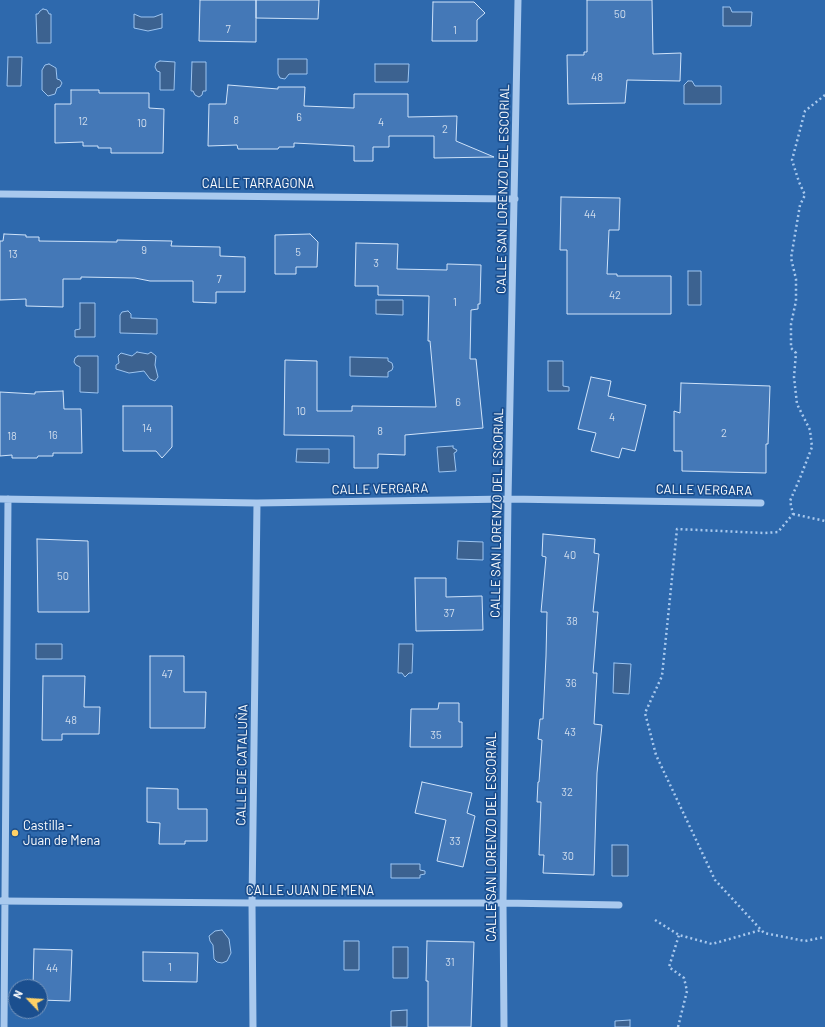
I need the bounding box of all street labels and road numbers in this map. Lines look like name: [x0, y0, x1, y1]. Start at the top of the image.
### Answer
street label: CALLE SAN LORENZO DEL ESCORIAL: [493, 84, 513, 294]
street label: CALLE TARRAGONA: [202, 176, 314, 192]
street label: CALLE SAN LORENZO DEL ESCORIAL: [487, 408, 507, 618]
street label: CALLE VERGARA: [332, 480, 428, 498]
street label: CALLE VERGARA: [656, 481, 752, 499]
street label: CALLE DE CATALUÑA: [233, 704, 251, 826]
street label: CALLE SAN LORENZO DEL ESCORIAL: [484, 732, 500, 942]
street label: CALLE JUAN DE MENA: [246, 883, 374, 899]

